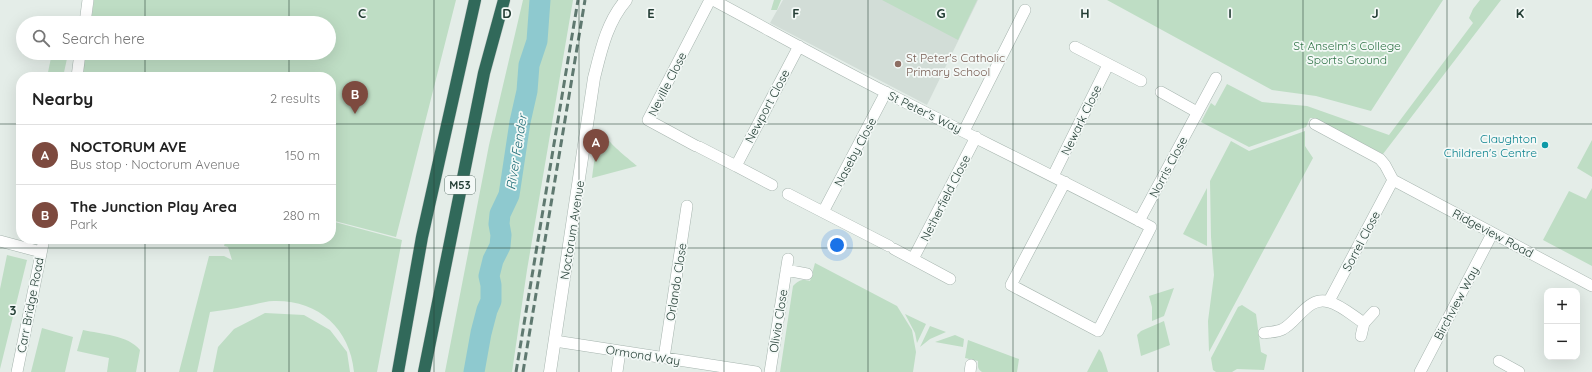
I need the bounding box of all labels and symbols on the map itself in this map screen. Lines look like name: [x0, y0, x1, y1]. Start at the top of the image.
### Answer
text: C: [358, 5, 366, 21]
text: D: [502, 5, 512, 21]
text: E: [647, 5, 655, 21]
text: F: [792, 5, 800, 21]
text: G: [936, 5, 946, 21]
text: H: [1080, 5, 1090, 21]
text: I: [1228, 5, 1232, 21]
text: J: [1371, 5, 1379, 21]
text: K: [1516, 5, 1525, 21]
park label: St Anselm's College Sports Ground: [1293, 38, 1401, 67]
street label: Neville Close: [644, 49, 690, 119]
place label: St Peter's Catholic Primary School: [906, 50, 1005, 79]
marker: St Peter's Catholic Primary School: [893, 59, 903, 69]
street label: Newport Close: [741, 66, 793, 145]
pin: B: [342, 81, 368, 114]
street label: Newark Close: [1058, 82, 1105, 158]
street label: St Peter's Way: [886, 88, 964, 136]
water label: River Fender: [502, 111, 530, 191]
street label: Naseby Close: [831, 115, 880, 189]
pin: A: [583, 129, 609, 162]
place label: Claughton Children's Centre: [1444, 131, 1537, 160]
street label: Norris Close: [1146, 134, 1190, 200]
marker: Claughton Children's Centre: [1540, 140, 1550, 150]
street label: Netherfield Close: [917, 152, 973, 244]
road number: M53: [445, 176, 475, 194]
street label: Noctorum Avenue: [557, 179, 587, 281]
street label: Ridgeview Road: [1450, 205, 1536, 261]
street label: Sorrel Close: [1339, 208, 1383, 274]
your location: [827, 235, 847, 255]
street label: Orlando Close: [662, 242, 690, 322]
street label: Carr Bridge Road: [13, 256, 47, 354]
street label: Birchview Way: [1430, 264, 1482, 342]
street label: Olivia Close: [766, 288, 790, 354]
text: 3: [10, 302, 17, 318]
street label: Ormond Way: [605, 342, 681, 368]

